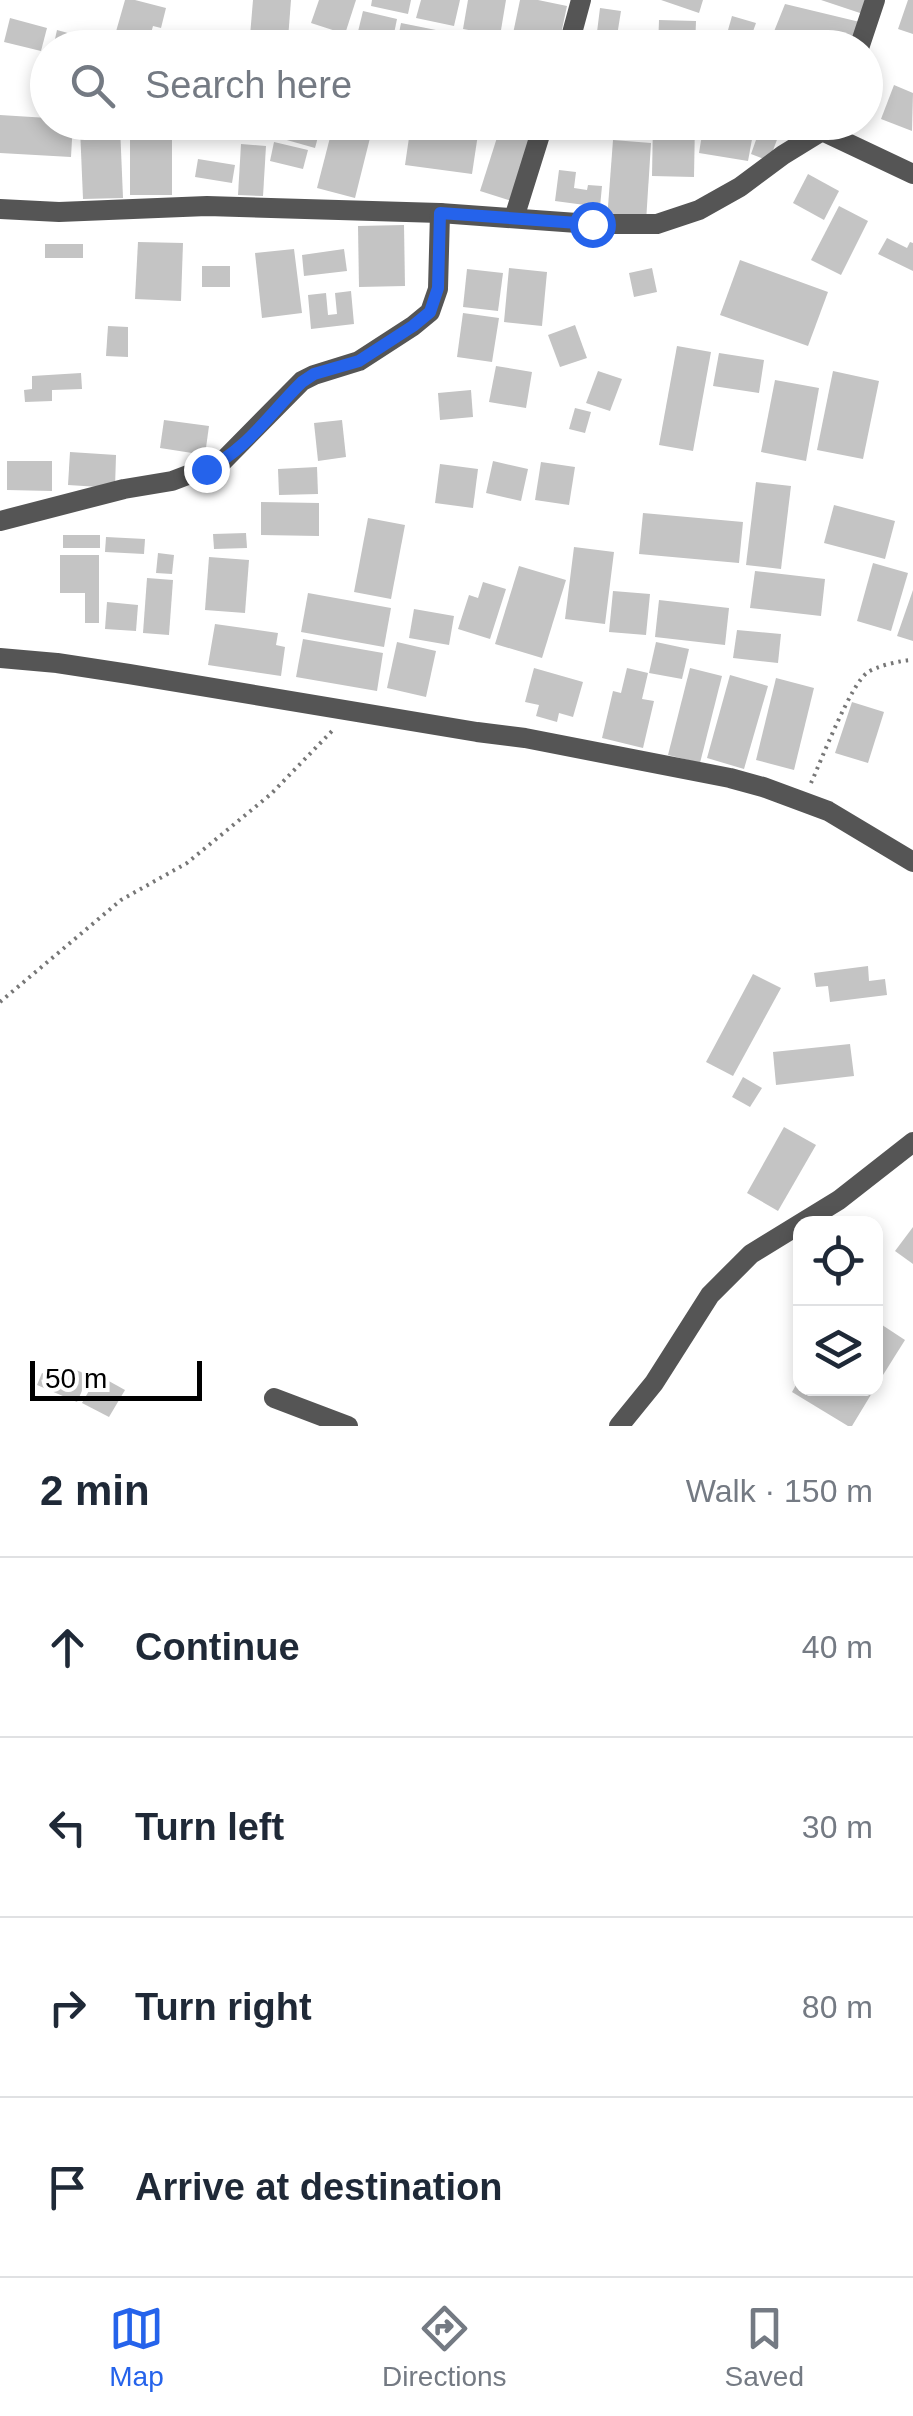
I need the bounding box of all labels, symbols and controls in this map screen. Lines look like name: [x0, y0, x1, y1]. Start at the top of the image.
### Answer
search box: [30, 30, 883, 140]
icon: search: [65, 58, 120, 113]
text: Search here: [145, 64, 352, 106]
route start: [570, 202, 616, 248]
route end: [184, 447, 230, 493]
map controls: [793, 1216, 883, 1396]
button: locate: [793, 1216, 883, 1306]
button: layers: [793, 1306, 883, 1396]
scale bar: [30, 1356, 202, 1400]
text: 50 m: [45, 1363, 107, 1394]
text: 2 min: [40, 1467, 150, 1514]
text: Walk · 150 m: [686, 1473, 873, 1509]
icon: ahead: [40, 1620, 95, 1675]
text: Continue: [135, 1626, 300, 1668]
text: 40 m: [802, 1629, 873, 1665]
icon: left: [40, 1800, 95, 1855]
text: Turn left: [135, 1806, 284, 1848]
text: 30 m: [802, 1809, 873, 1845]
icon: right: [40, 1980, 95, 2035]
text: Turn right: [135, 1986, 312, 2028]
text: 80 m: [802, 1989, 873, 2025]
icon: arrive: [40, 2160, 95, 2215]
text: Arrive at destination: [135, 2166, 502, 2208]
tab: Map: [109, 2301, 164, 2393]
tab: Directions: [382, 2301, 507, 2393]
tab: Saved: [725, 2301, 804, 2393]

